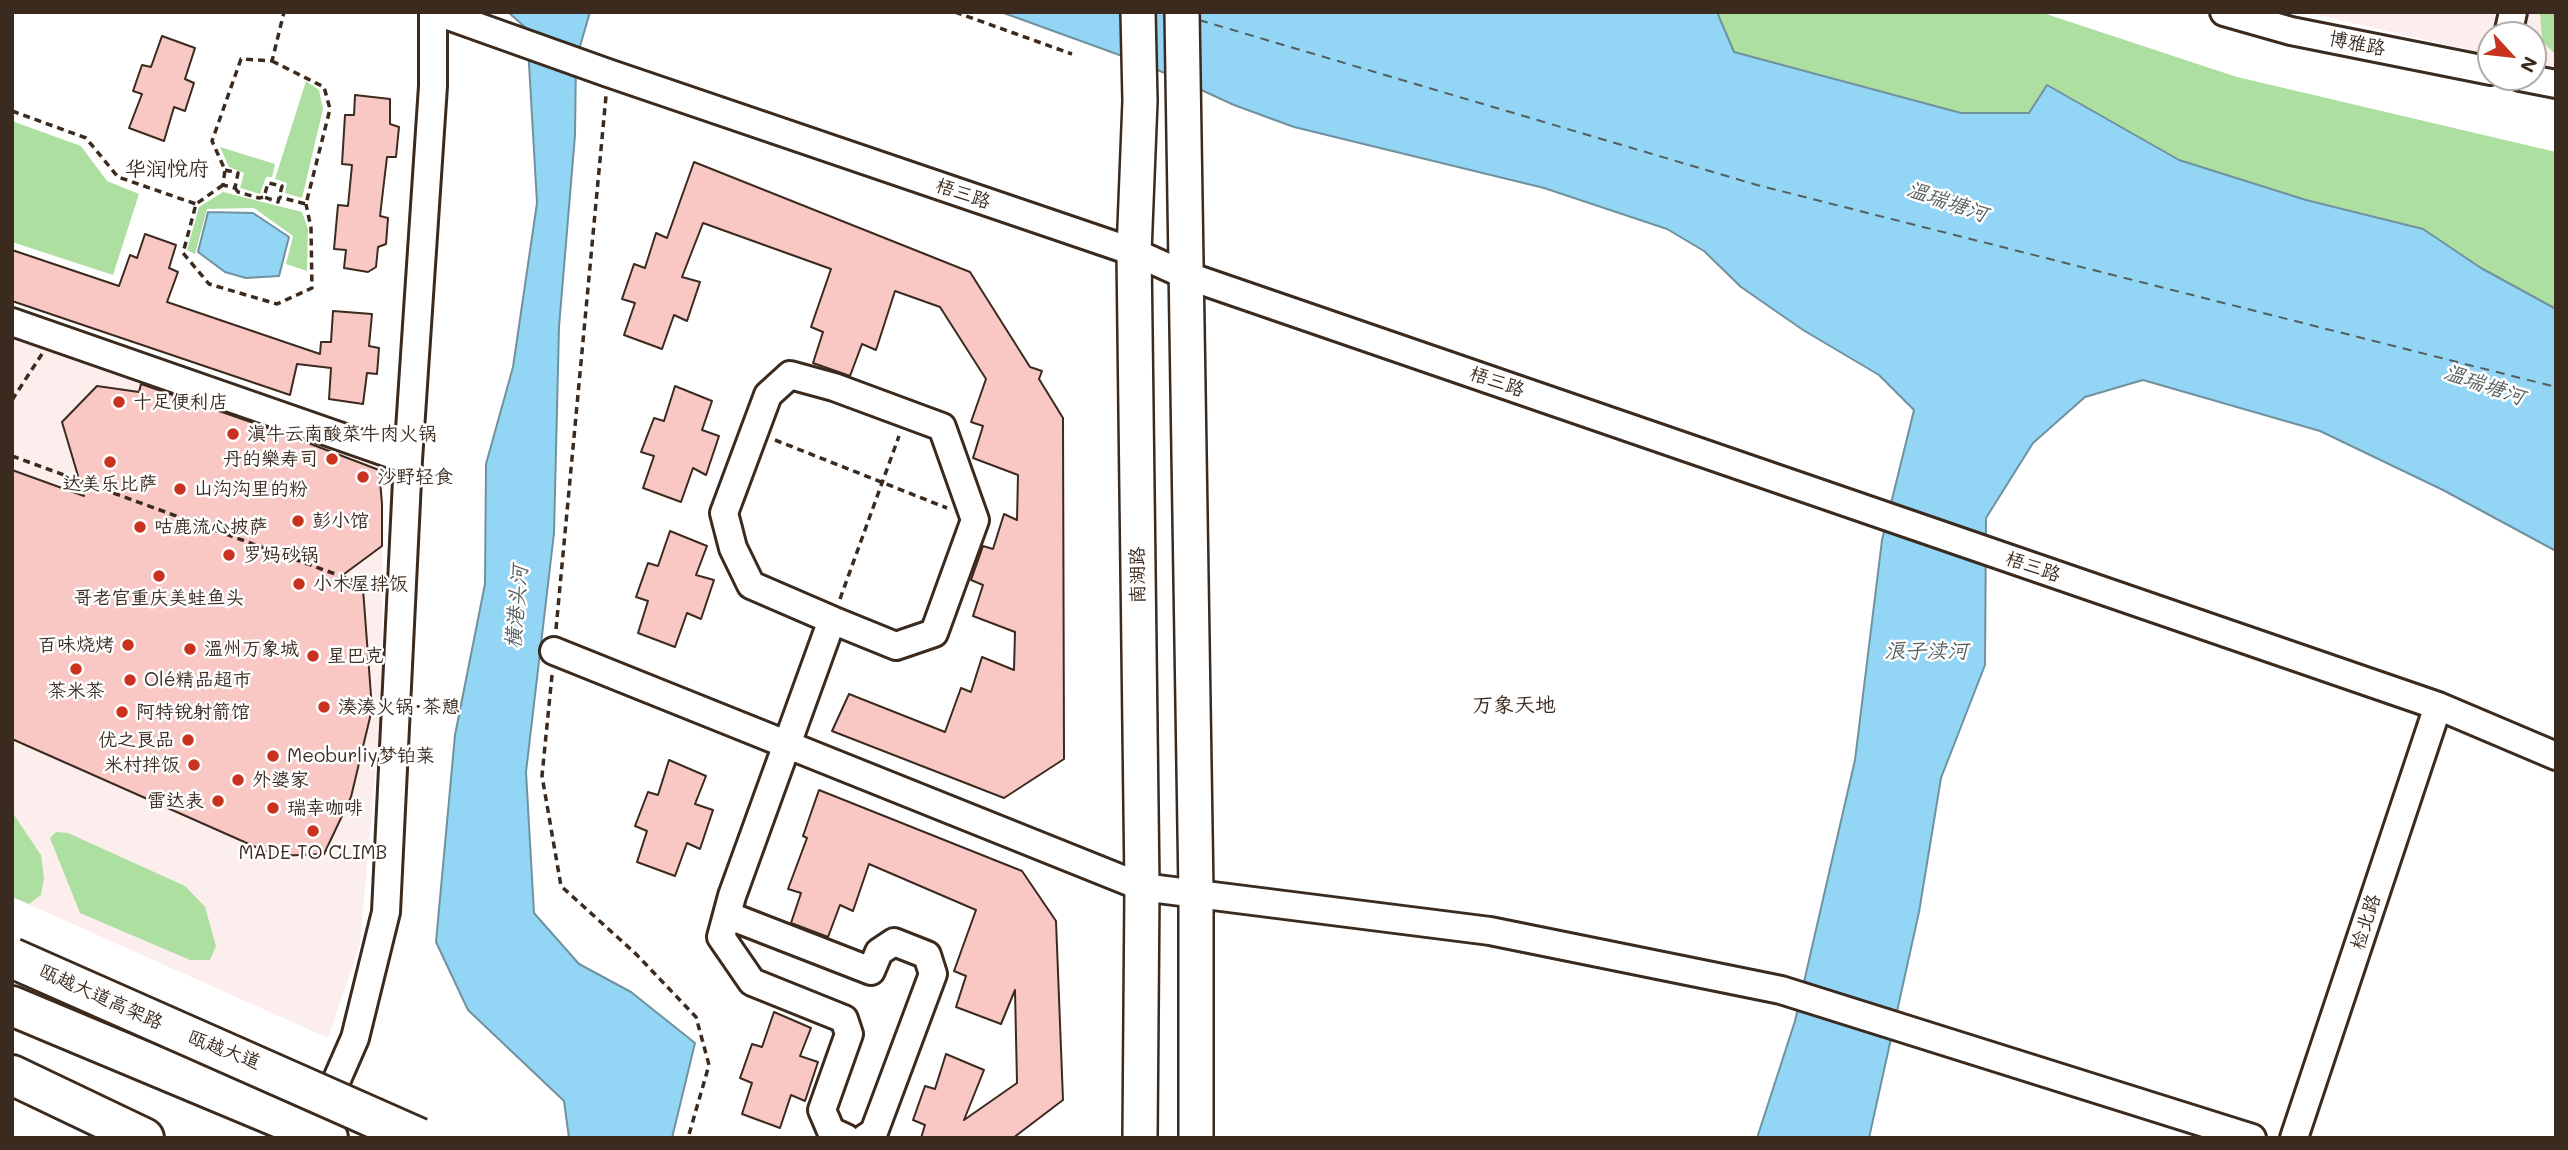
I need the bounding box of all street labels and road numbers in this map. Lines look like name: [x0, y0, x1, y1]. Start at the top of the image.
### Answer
street label: 博雅路: [2327, 27, 2387, 61]
street label: 梧三路: [932, 174, 994, 214]
street label: 梧三路: [1466, 362, 1528, 402]
street label: 南湖路: [1126, 546, 1150, 604]
street label: 梧三路: [2002, 547, 2064, 587]
street label: 检北路: [2346, 891, 2386, 953]
street label: 瓯越大道高架路: [36, 960, 166, 1034]
street label: 瓯越大道: [184, 1026, 264, 1074]

